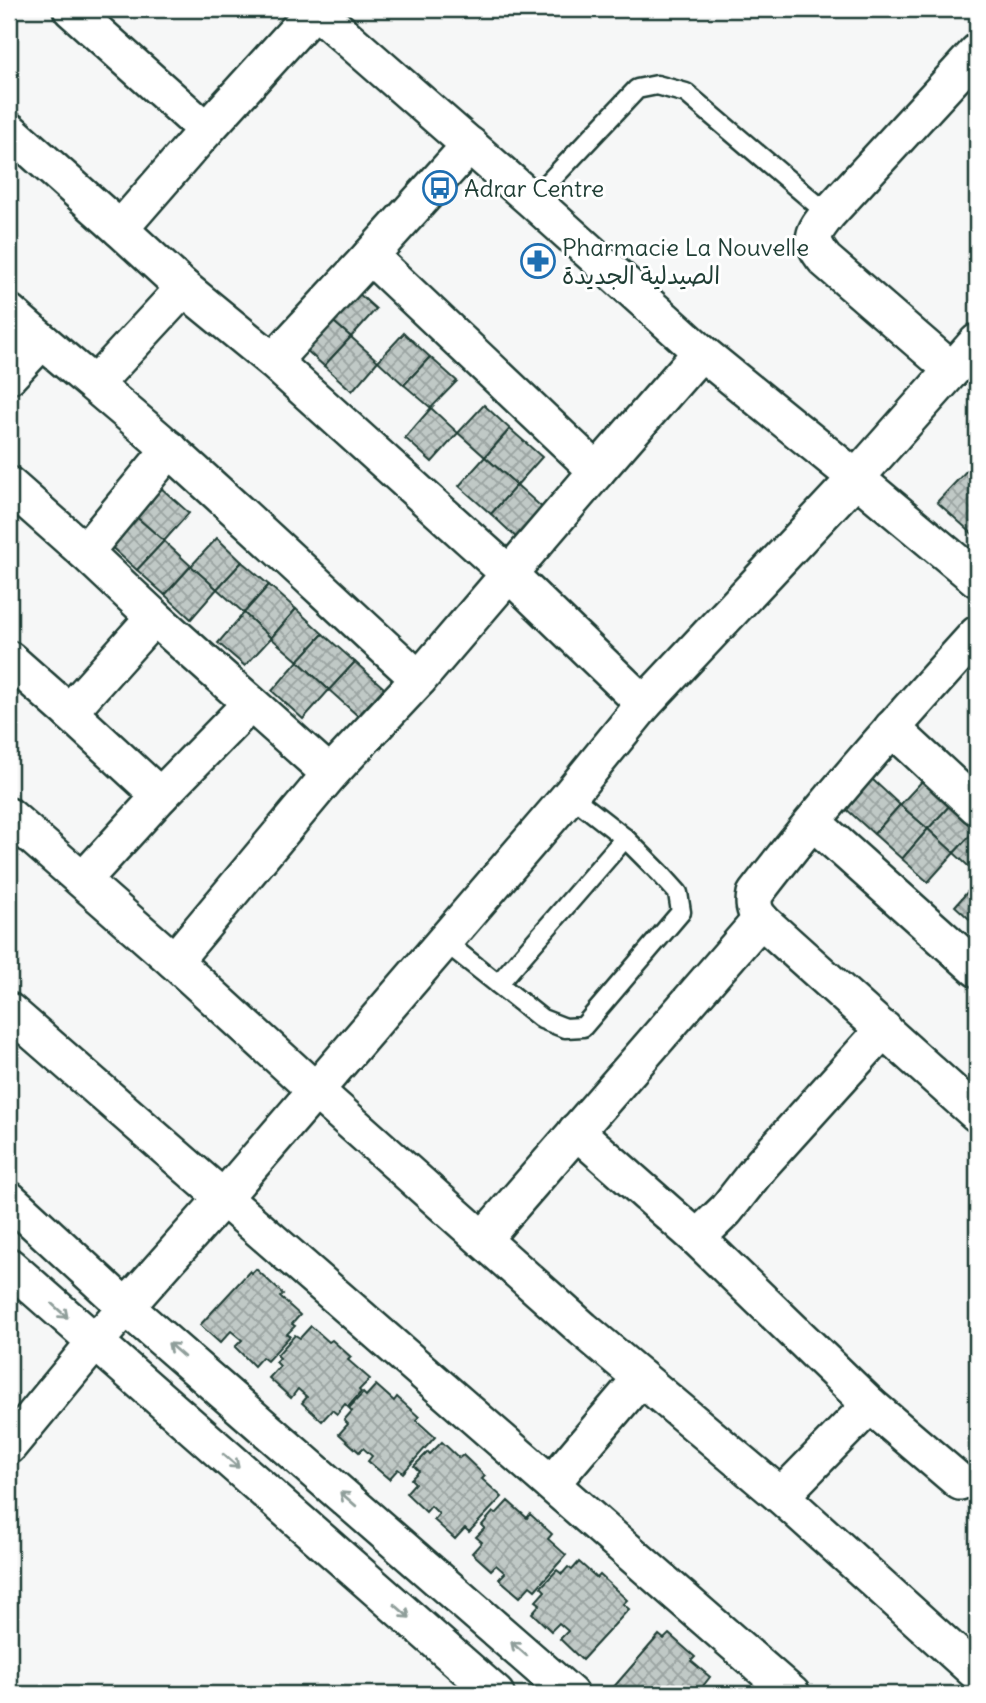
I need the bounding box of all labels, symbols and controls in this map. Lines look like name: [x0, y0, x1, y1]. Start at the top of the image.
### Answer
bus stop icon: Adrar Centre: [421, 169, 459, 207]
place label: Adrar Centre: [464, 173, 604, 203]
place label: Pharmacie La Nouvelle الصيدلية الجديدة: [562, 232, 809, 290]
pharmacy icon: Pharmacie La Nouvelle الصيدلية الجديدة: [519, 242, 557, 280]
one-way arrow: [51, 1303, 69, 1319]
one-way arrow: [167, 1342, 185, 1358]
one-way arrow: [221, 1453, 239, 1469]
one-way arrow: [339, 1491, 357, 1507]
one-way arrow: [393, 1603, 411, 1619]
one-way arrow: [511, 1641, 529, 1657]

